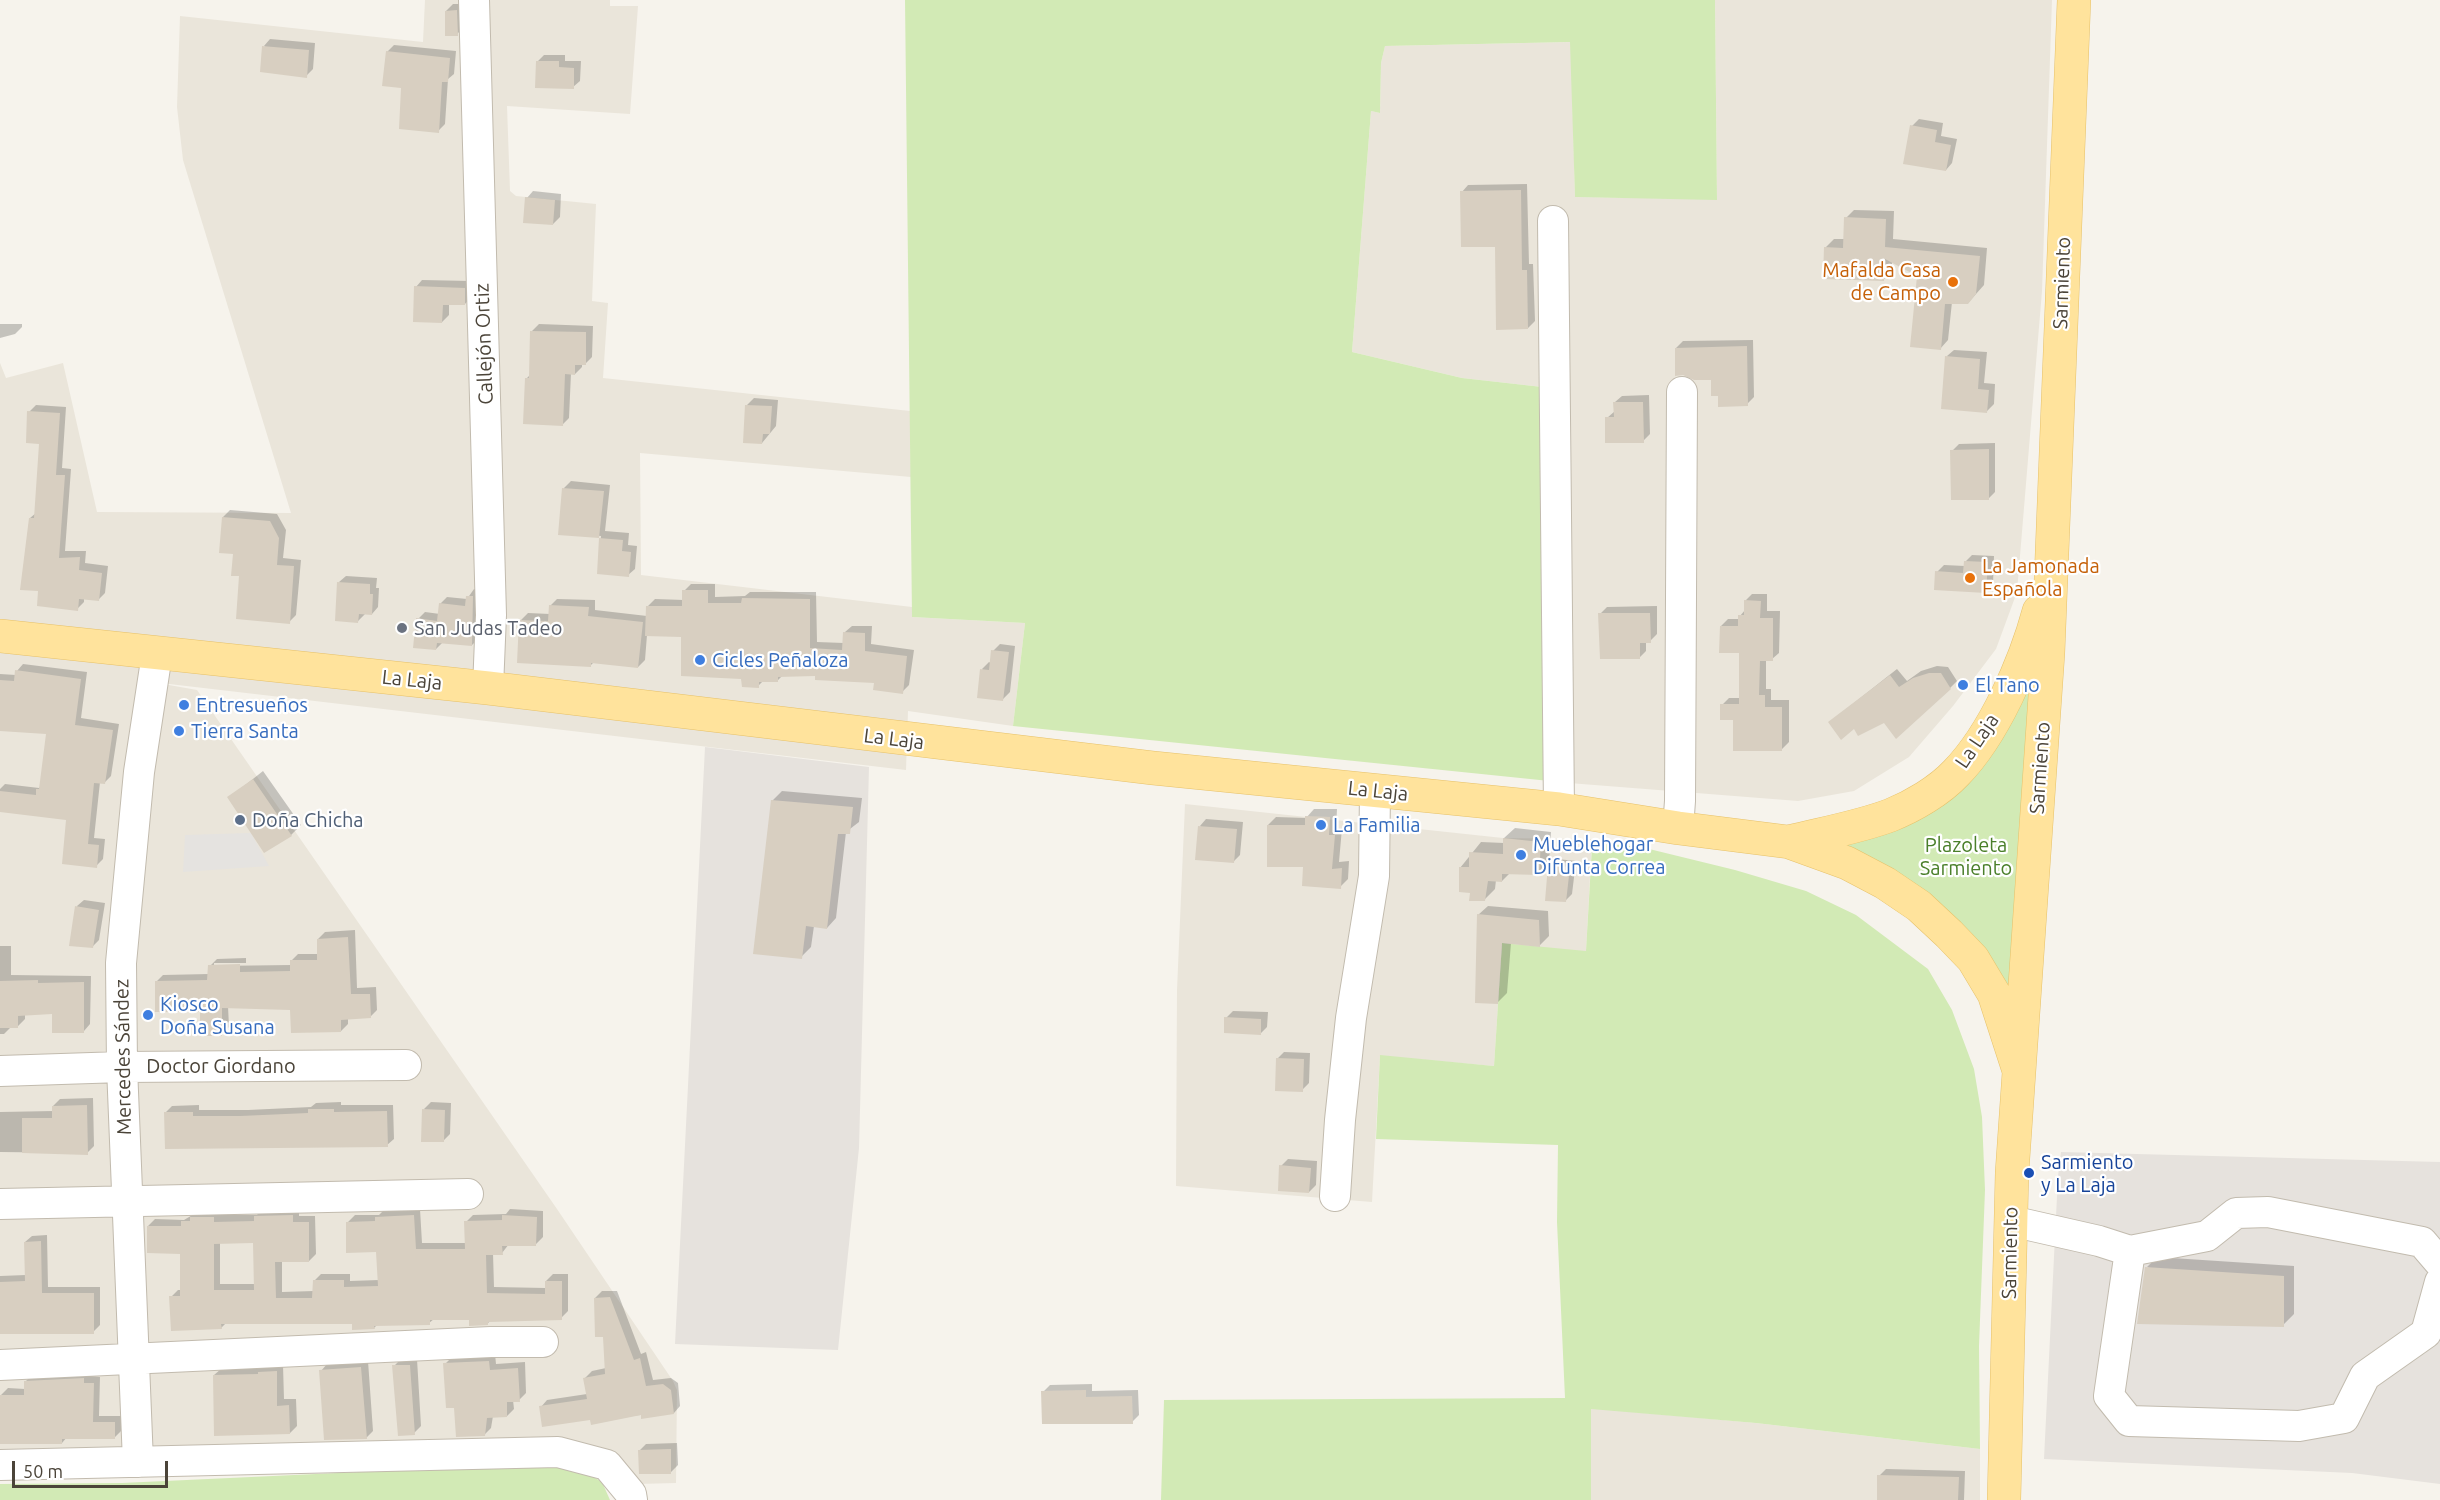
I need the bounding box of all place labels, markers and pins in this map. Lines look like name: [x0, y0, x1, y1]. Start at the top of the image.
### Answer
place label: Mafalda Casa de Campo: [1822, 258, 1941, 305]
marker: Mafalda Casa de Campo: [1946, 275, 1960, 289]
place label: La Jamonada Española: [1982, 554, 2100, 601]
marker: La Jamonada Española: [1963, 571, 1977, 585]
place label: San Judas Tadeo: [414, 616, 562, 640]
marker: San Judas Tadeo: [395, 621, 409, 635]
place label: Cicles Peñaloza: [712, 648, 848, 672]
marker: Cicles Peñaloza: [693, 653, 707, 667]
place label: El Tano: [1975, 673, 2040, 697]
marker: El Tano: [1956, 678, 1970, 692]
place label: Entresueños: [196, 693, 308, 717]
marker: Entresueños: [177, 698, 191, 712]
place label: Tierra Santa: [191, 719, 299, 743]
marker: Tierra Santa: [172, 724, 186, 738]
place label: Doña Chicha: [252, 808, 364, 832]
marker: Doña Chicha: [233, 813, 247, 827]
place label: La Familia: [1333, 813, 1421, 837]
marker: La Familia: [1314, 818, 1328, 832]
place label: Mueblehogar Difunta Correa: [1533, 832, 1666, 879]
marker: Mueblehogar Difunta Correa: [1514, 848, 1528, 862]
place label: Kiosco Doña Susana: [160, 992, 275, 1039]
marker: Kiosco Doña Susana: [141, 1008, 155, 1022]
place label: Sarmiento y La Laja: [2041, 1150, 2133, 1197]
marker: Sarmiento y La Laja: [2022, 1166, 2036, 1180]

